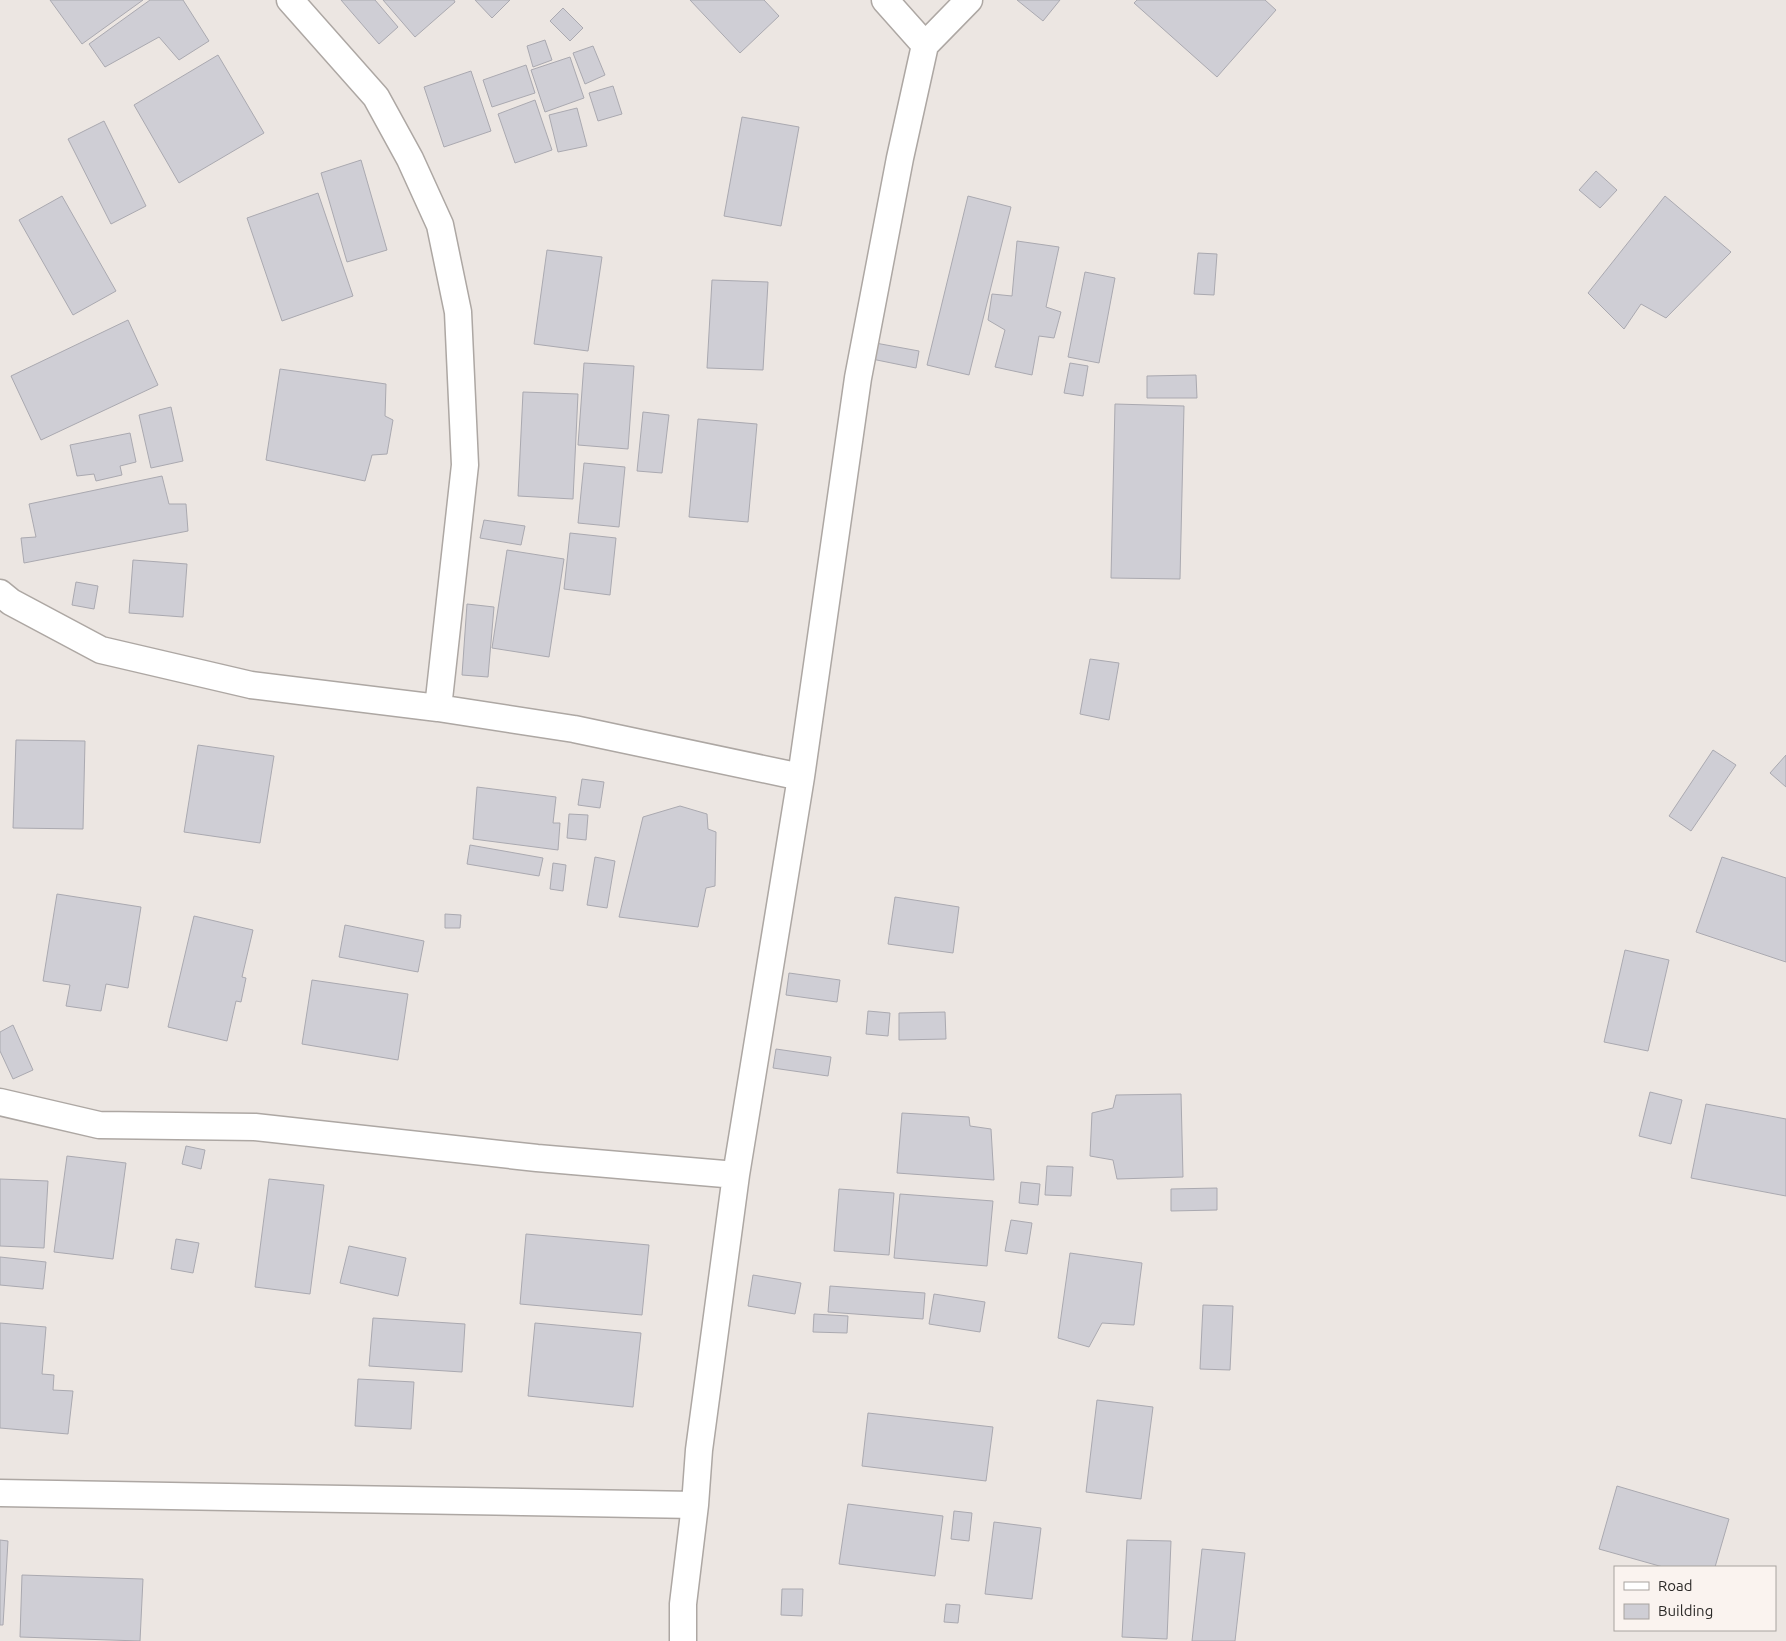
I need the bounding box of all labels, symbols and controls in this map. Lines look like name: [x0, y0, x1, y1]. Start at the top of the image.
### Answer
legend: [1614, 1566, 1776, 1631]
text: Road: [1658, 1577, 1693, 1594]
text: Building: [1658, 1602, 1713, 1619]

